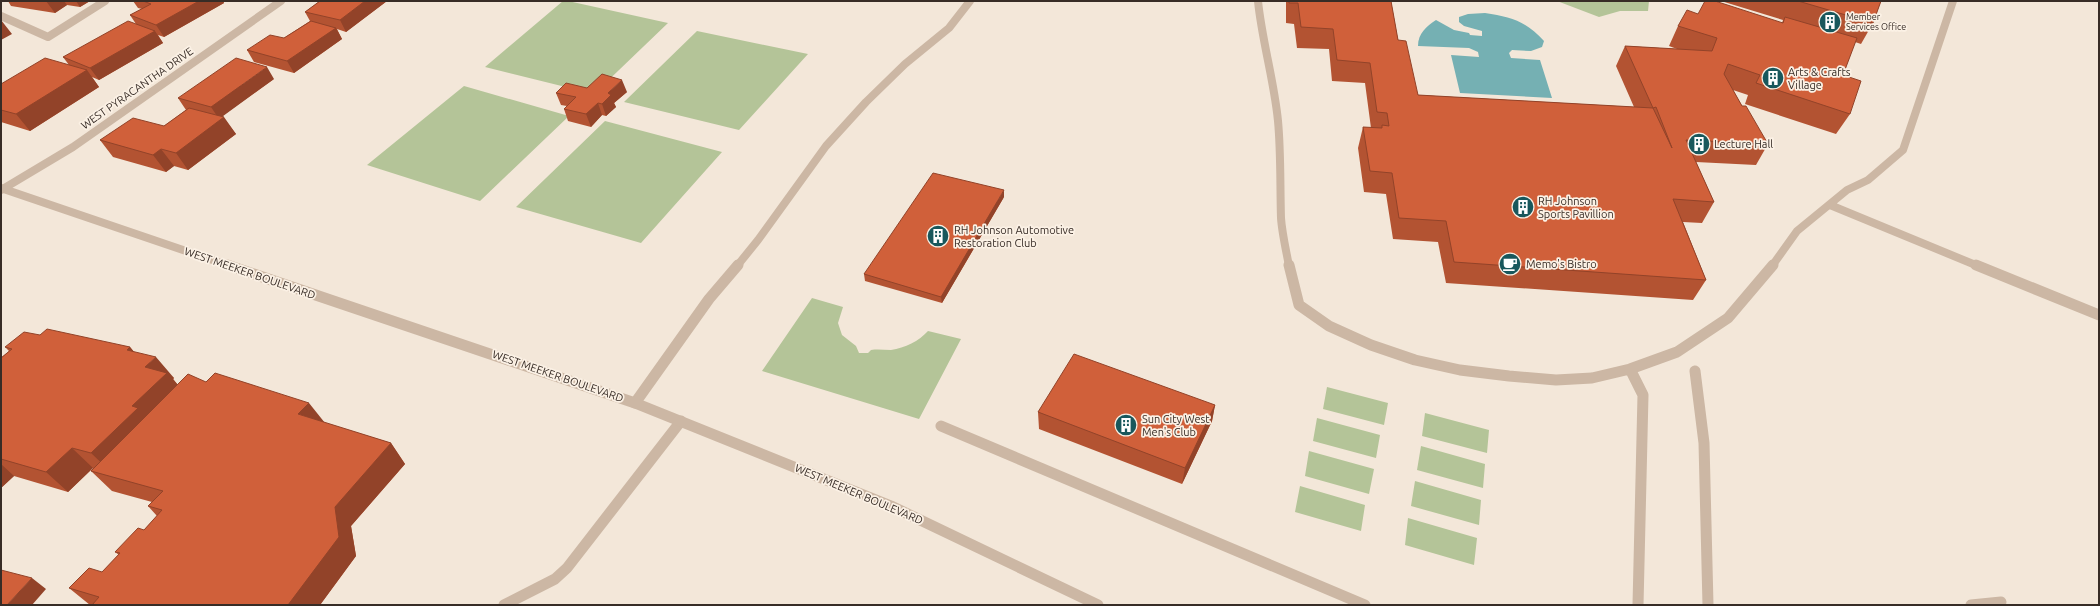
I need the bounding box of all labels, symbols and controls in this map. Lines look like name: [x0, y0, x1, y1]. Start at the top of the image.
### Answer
building icon: Member Services Office: [1817, 9, 1843, 35]
place label: Member Services Office: [1846, 12, 1906, 32]
street label: WEST PYRACANTHA DRIVE: [79, 45, 195, 131]
building icon: Arts & Crafts Village: [1760, 65, 1786, 91]
place label: Arts & Crafts Village: [1788, 66, 1851, 91]
building icon: Lecture Hall: [1686, 131, 1712, 157]
place label: Lecture Hall: [1714, 138, 1773, 150]
building icon: RH Johnson Sports Pavillion: [1510, 194, 1536, 220]
place label: RH Johnson Sports Pavillion: [1538, 195, 1614, 220]
building icon: RH Johnson Automotive Restoration Club: [925, 223, 951, 249]
place label: RH Johnson Automotive Restoration Club: [954, 224, 1074, 249]
street label: WEST MEEKER BOULEVARD: [183, 245, 317, 301]
cafe icon: Memo's Bistro: [1497, 251, 1523, 277]
place label: Memo's Bistro: [1526, 258, 1597, 270]
street label: WEST MEEKER BOULEVARD: [491, 348, 625, 404]
building icon: Sun City West Men's Club: [1113, 412, 1139, 438]
place label: Sun City West Men's Club: [1142, 413, 1210, 438]
street label: WEST MEEKER BOULEVARD: [793, 462, 925, 527]

